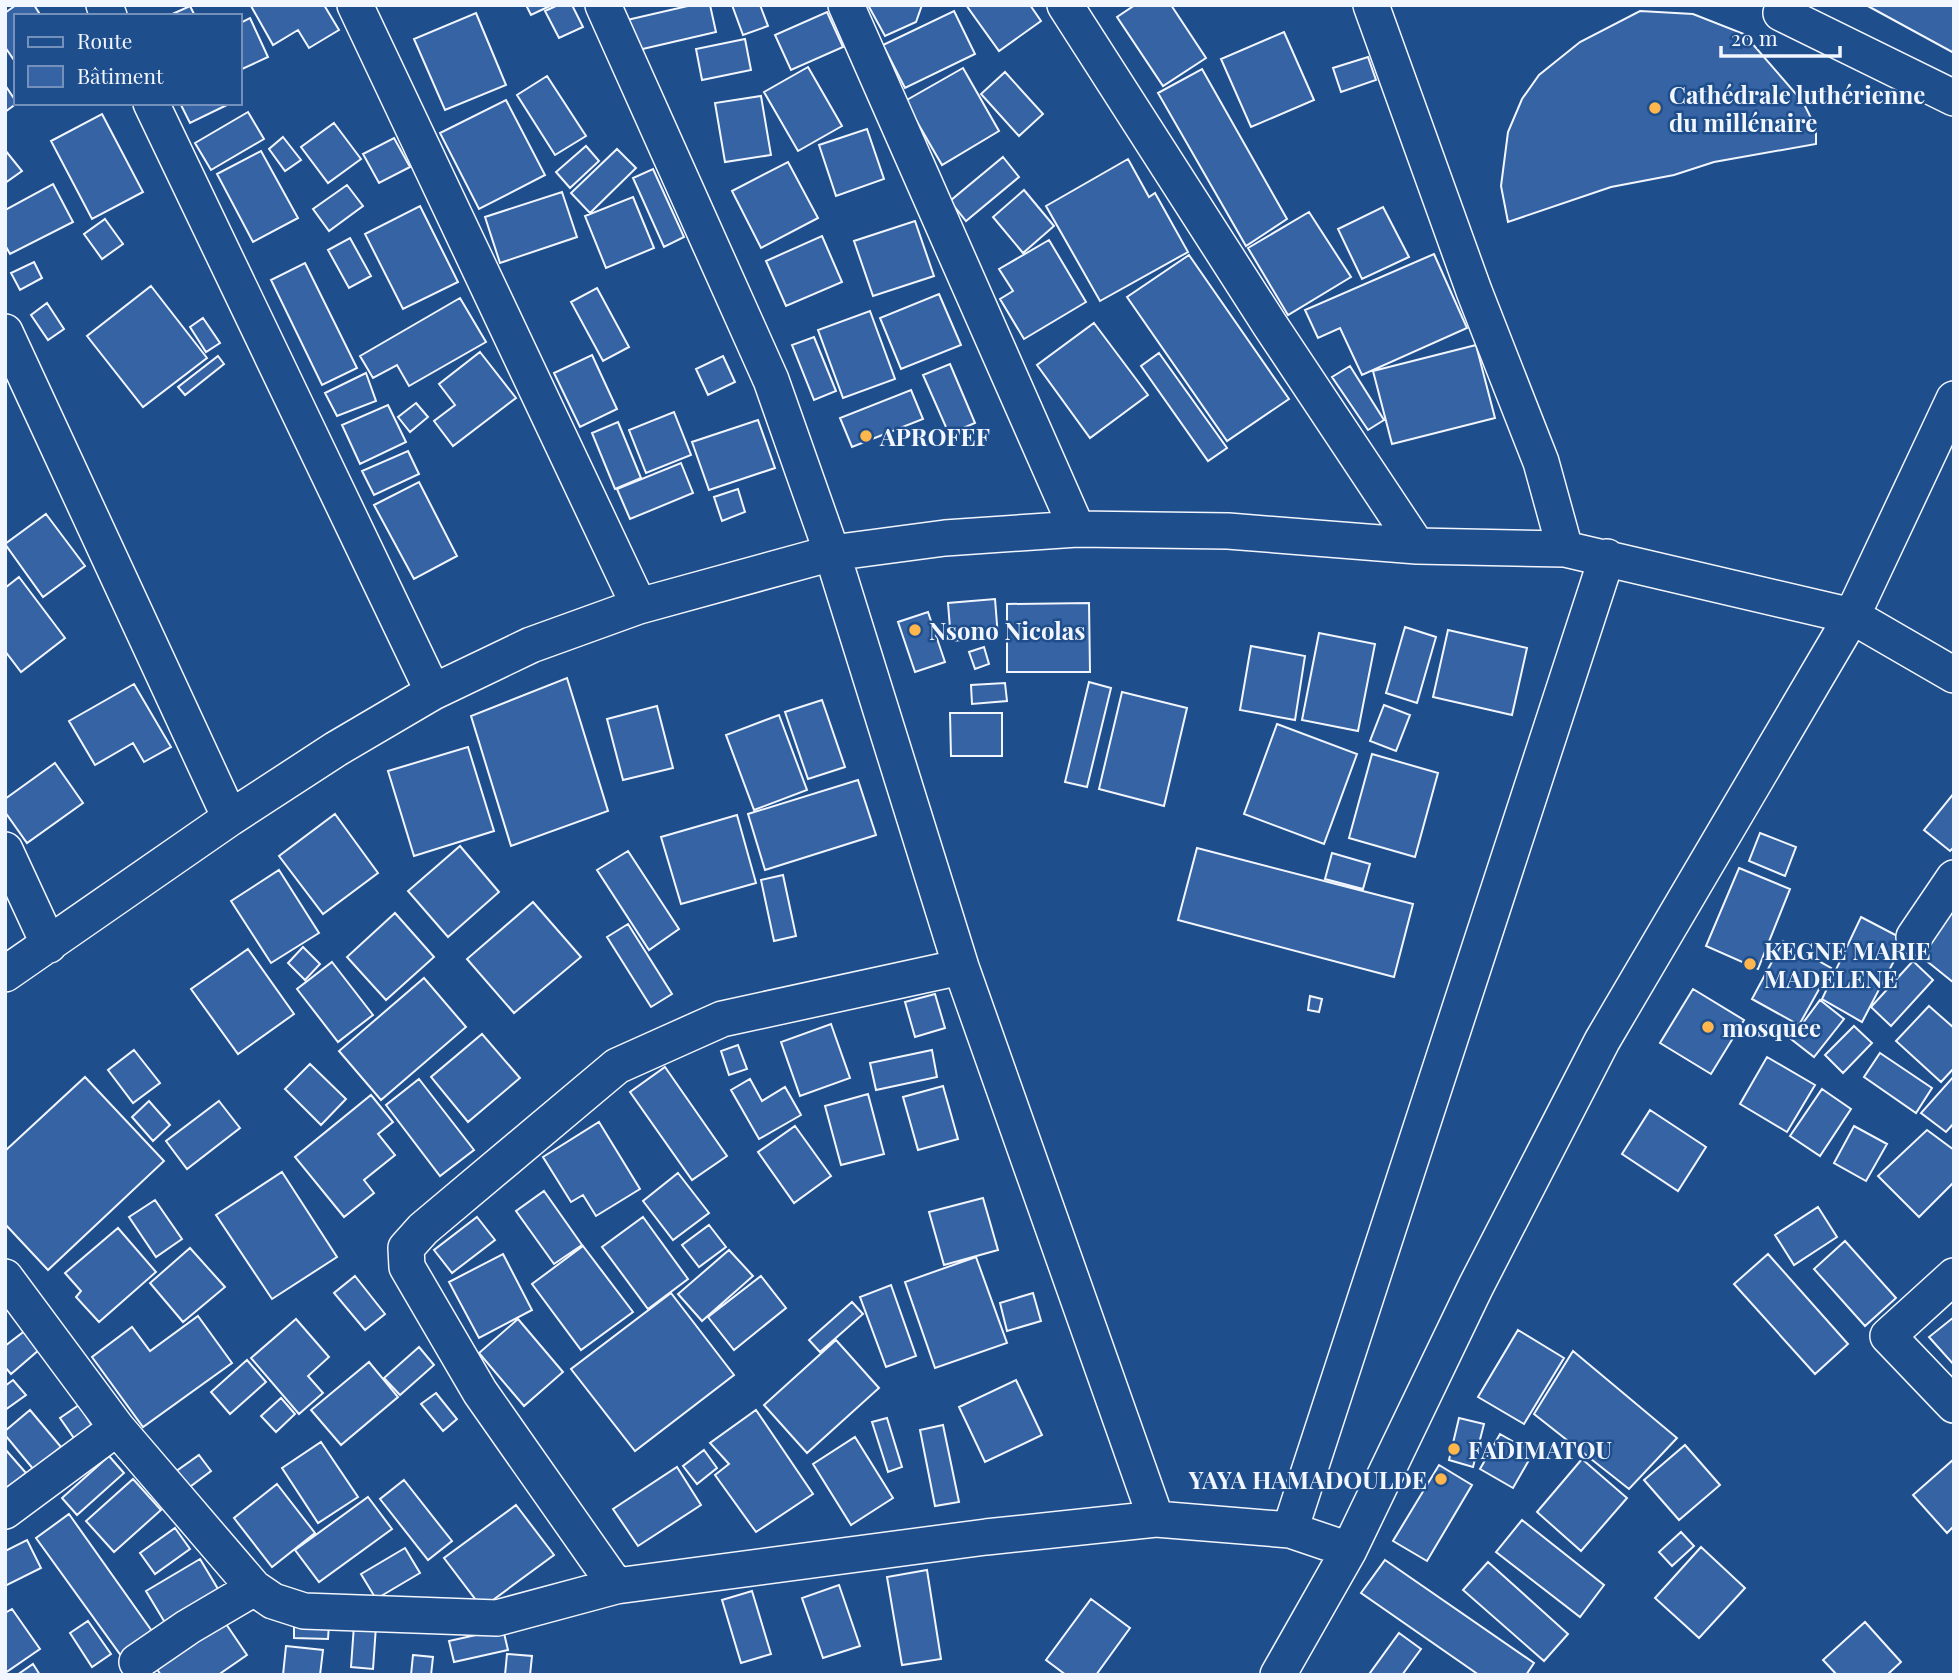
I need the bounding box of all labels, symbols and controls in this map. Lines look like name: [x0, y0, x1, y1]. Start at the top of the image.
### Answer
legend: [14, 14, 242, 105]
scale bar: [1721, 14, 1840, 58]
text: 20 m: [1731, 23, 1778, 51]
text: Route: [77, 26, 132, 54]
text: Bâtiment: [77, 61, 164, 89]
place label: Cathédrale luthérienne du millénaire: [1669, 78, 1925, 138]
marker: Cathédrale luthérienne du millénaire: [1647, 100, 1663, 116]
place label: APROFEF: [879, 420, 990, 452]
marker: APROFEF: [858, 428, 874, 444]
place label: Nsono Nicolas: [929, 614, 1085, 646]
marker: Nsono Nicolas: [907, 622, 923, 638]
place label: KEGNE MARIE MADELENE: [1764, 934, 1931, 994]
marker: KEGNE MARIE MADELENE: [1742, 956, 1758, 972]
place label: mosquee: [1722, 1011, 1821, 1043]
marker: mosquee: [1700, 1019, 1716, 1035]
place label: FADIMATOU: [1468, 1433, 1612, 1465]
marker: FADIMATOU: [1446, 1441, 1462, 1457]
place label: YAYA HAMADOULDE: [1188, 1463, 1427, 1495]
marker: YAYA HAMADOULDE: [1433, 1471, 1449, 1487]

